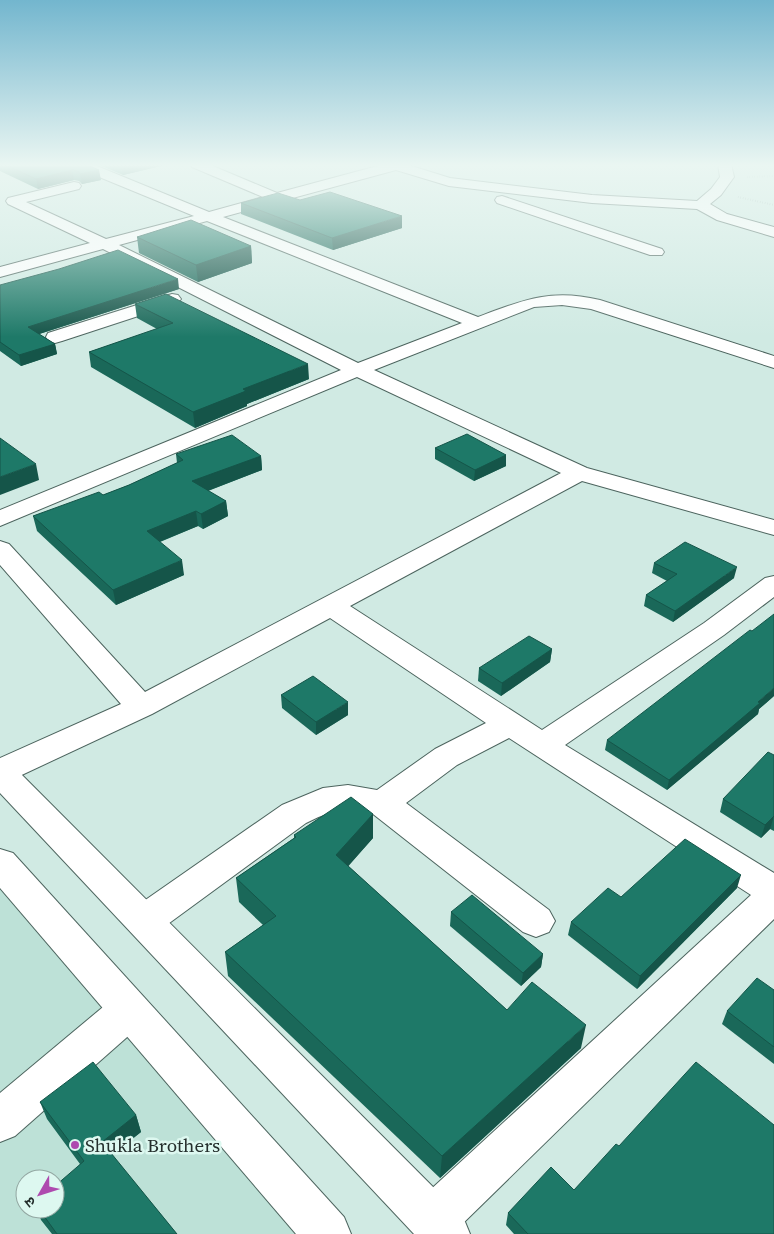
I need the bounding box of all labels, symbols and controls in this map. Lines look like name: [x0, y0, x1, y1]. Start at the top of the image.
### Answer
place label: Shukla Brothers: [85, 1132, 220, 1158]
marker: Shukla Brothers: [69, 1139, 81, 1151]
north arrow: [15, 1169, 65, 1219]
text: उ: [19, 1192, 40, 1212]

